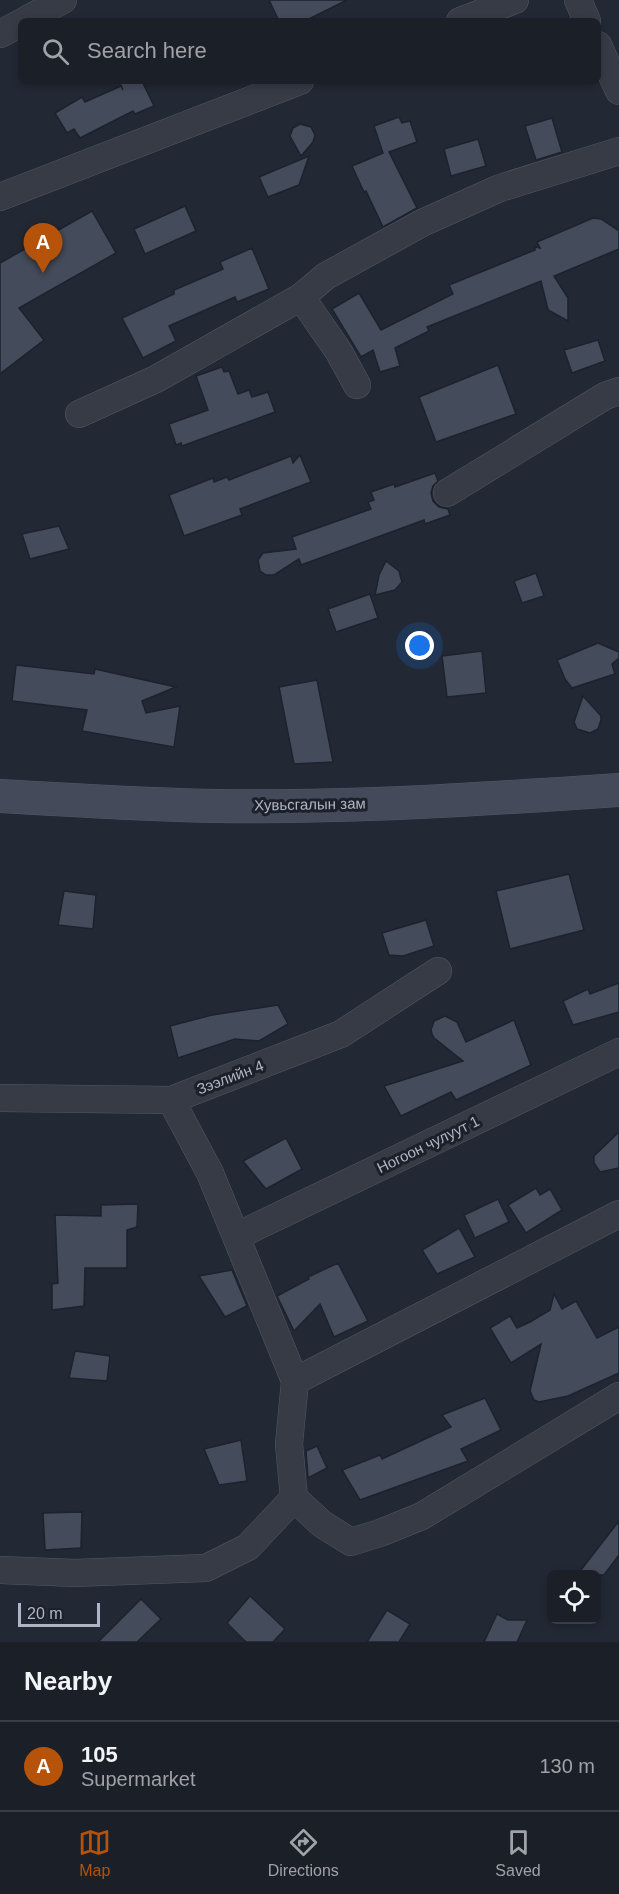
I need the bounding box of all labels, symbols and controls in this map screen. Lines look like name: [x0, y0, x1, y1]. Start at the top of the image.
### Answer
search box: [18, 18, 601, 84]
icon: search: [39, 35, 72, 68]
text: Search here: [87, 38, 207, 63]
pin: A: [24, 224, 63, 273]
your location: [405, 631, 434, 660]
street label: Хувьсгалын зам: [254, 795, 366, 813]
street label: Зээлийн 4: [194, 1056, 266, 1098]
street label: Ногоон чулуут 1: [374, 1112, 482, 1176]
map controls: [547, 1570, 601, 1624]
button: locate: [547, 1570, 601, 1624]
scale bar: [18, 1600, 100, 1628]
text: 20 m: [27, 1605, 63, 1622]
text: Nearby: [24, 1666, 112, 1696]
text: 105: [81, 1742, 118, 1767]
text: A: [36, 1755, 51, 1777]
text: 130 m: [539, 1755, 595, 1777]
text: Supermarket: [81, 1768, 196, 1790]
tab: Map: [78, 1826, 111, 1880]
tab: Directions: [268, 1826, 339, 1880]
tab: Saved: [495, 1826, 541, 1880]

